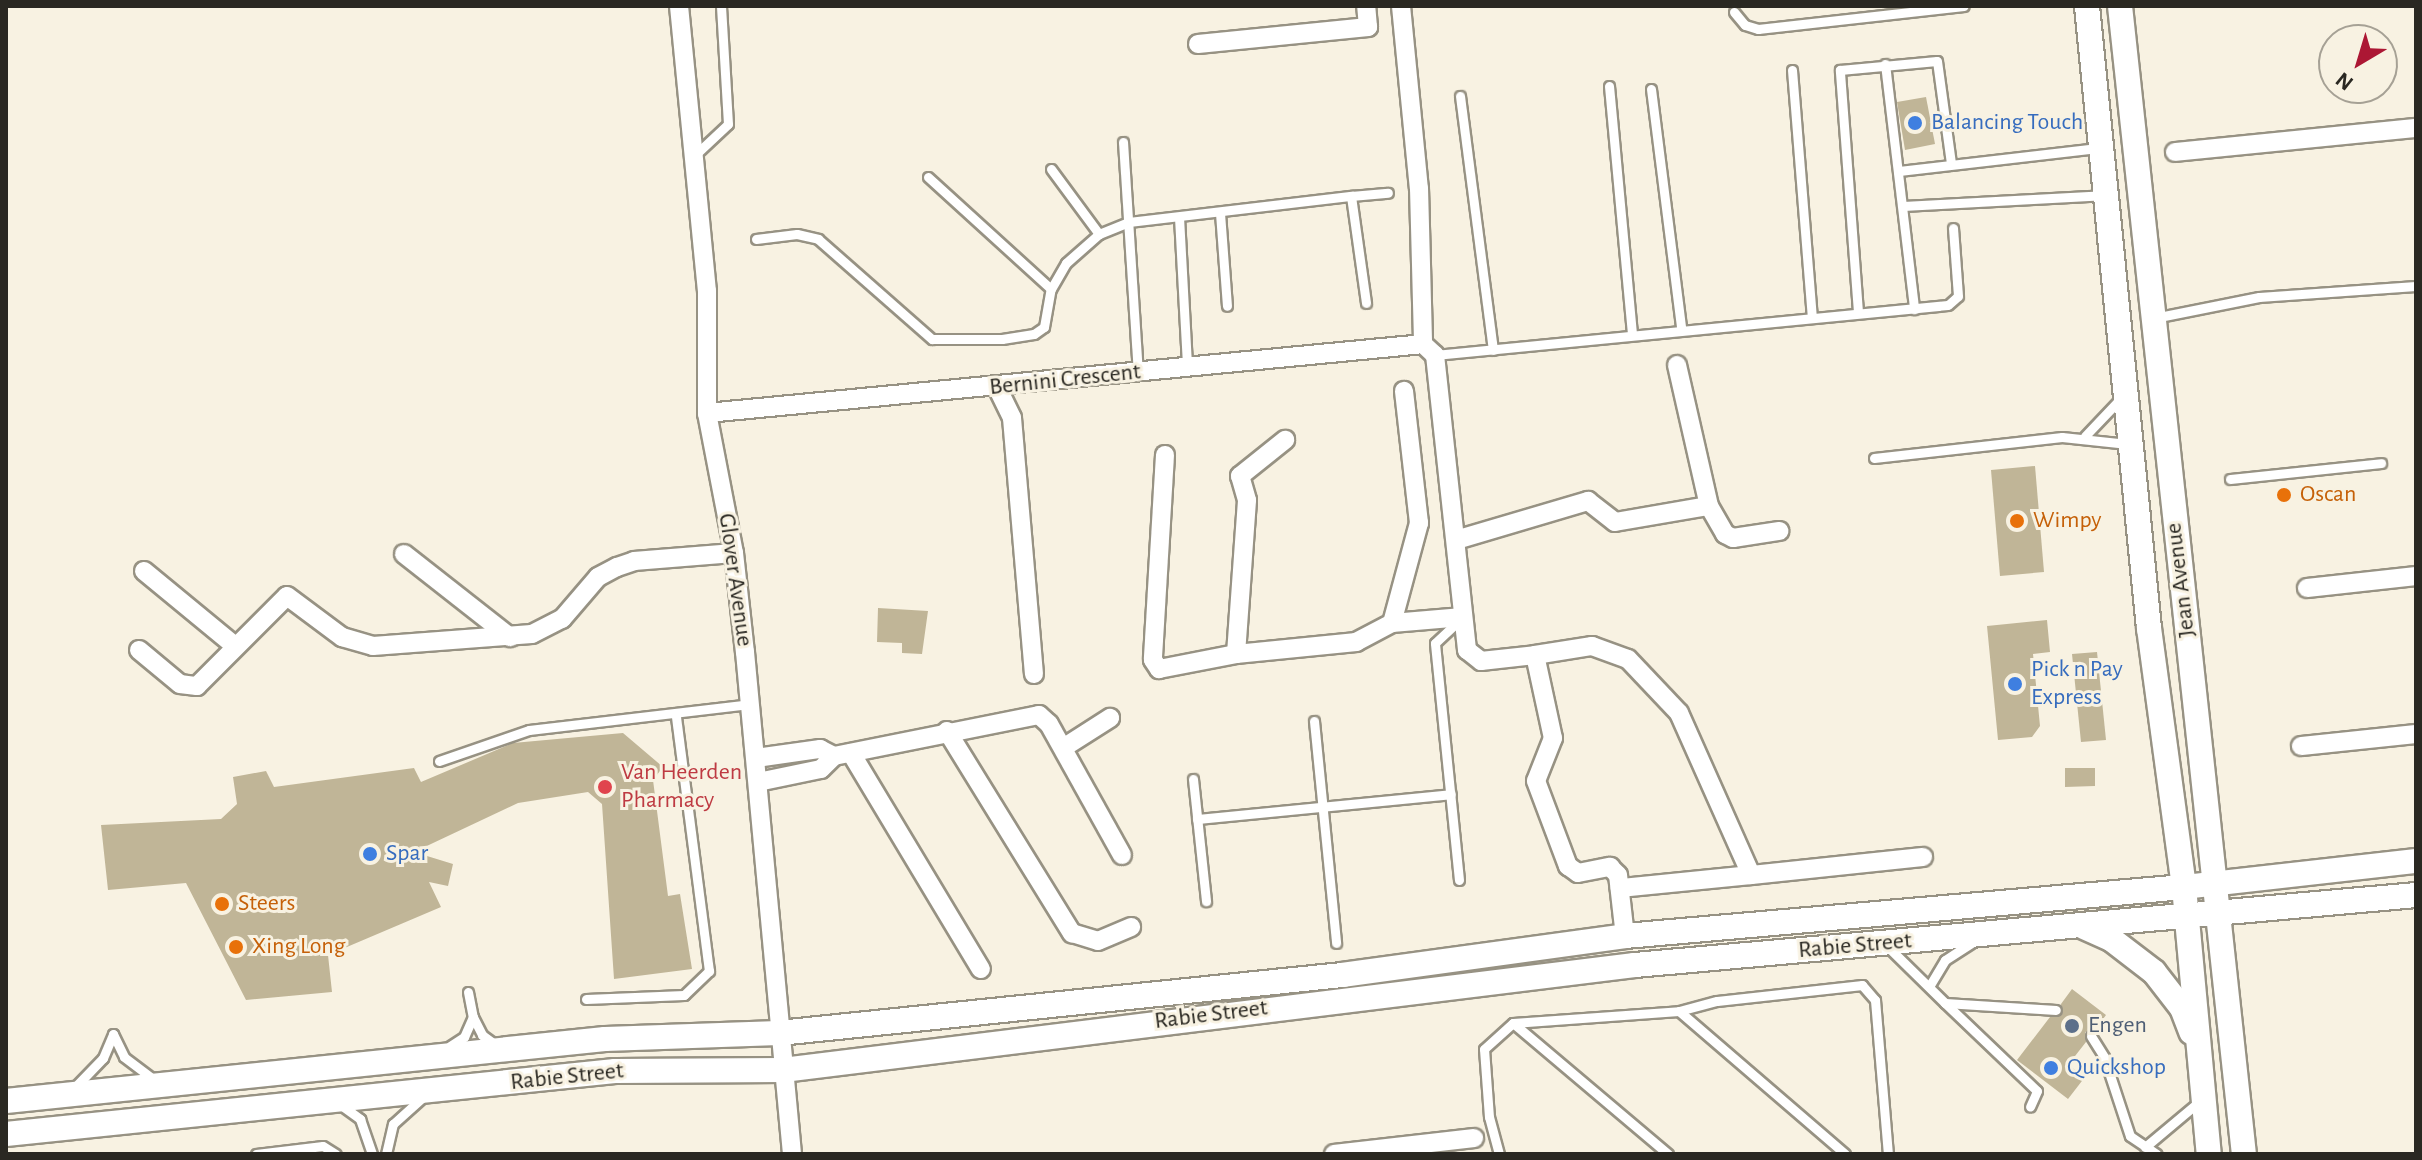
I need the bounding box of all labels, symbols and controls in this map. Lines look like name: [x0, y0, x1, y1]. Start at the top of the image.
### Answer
north arrow: [2318, 24, 2398, 104]
text: N: [2332, 68, 2357, 95]
place label: Balancing Touch: [1931, 109, 2083, 137]
marker: Balancing Touch: [1906, 114, 1924, 132]
street label: Bernini Crescent: [988, 358, 1142, 402]
place label: Oscan: [2300, 481, 2356, 509]
marker: Oscan: [2275, 486, 2293, 504]
place label: Wimpy: [2033, 507, 2102, 535]
street label: Glover Avenue: [711, 512, 759, 648]
marker: Wimpy: [2008, 512, 2026, 530]
street label: Jean Avenue: [2160, 521, 2202, 639]
place label: Pick n Pay Express: [2031, 656, 2123, 712]
marker: Pick n Pay Express: [2006, 675, 2024, 693]
place label: Van Heerden Pharmacy: [621, 759, 742, 815]
marker: Van Heerden Pharmacy: [596, 778, 614, 796]
place label: Spar: [386, 840, 428, 868]
marker: Spar: [361, 845, 379, 863]
place label: Steers: [238, 890, 295, 918]
marker: Steers: [213, 895, 231, 913]
street label: Rabie Street: [1797, 927, 1913, 965]
place label: Xing Long: [252, 933, 345, 961]
marker: Xing Long: [227, 938, 245, 956]
street label: Rabie Street: [1153, 994, 1269, 1036]
place label: Engen: [2088, 1012, 2147, 1040]
marker: Engen: [2063, 1017, 2081, 1035]
place label: Quickshop: [2067, 1054, 2166, 1082]
street label: Rabie Street: [509, 1057, 625, 1097]
marker: Quickshop: [2042, 1059, 2060, 1077]

